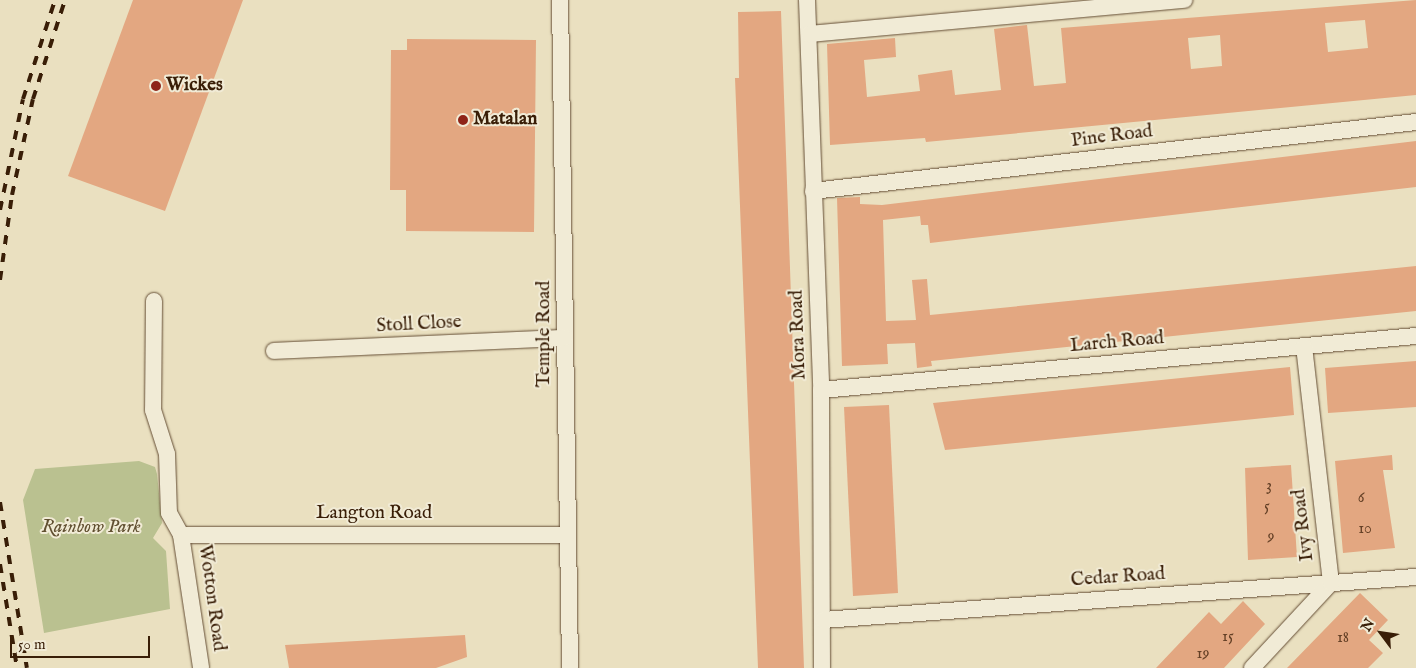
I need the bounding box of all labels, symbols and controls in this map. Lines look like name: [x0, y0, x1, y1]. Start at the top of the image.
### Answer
place label: Wickes: [166, 75, 223, 97]
marker: Wickes: [150, 80, 162, 92]
place label: Matalan: [473, 109, 537, 131]
marker: Matalan: [457, 114, 469, 126]
street label: Pine Road: [1070, 121, 1154, 153]
street label: Temple Road: [534, 281, 556, 387]
street label: Mora Road: [786, 290, 812, 380]
street label: Stoll Close: [376, 311, 462, 339]
street label: Larch Road: [1069, 328, 1165, 358]
house number: 3: [1266, 476, 1272, 496]
street label: Ivy Road: [1288, 488, 1320, 562]
house number: 6: [1358, 488, 1364, 508]
house number: 5: [1264, 497, 1270, 517]
street label: Langton Road: [316, 503, 432, 525]
park label: Rainbow Park: [41, 517, 141, 539]
house number: 10: [1358, 519, 1372, 539]
house number: 9: [1268, 527, 1274, 547]
street label: Wotton Road: [192, 543, 230, 653]
street label: Cedar Road: [1070, 563, 1166, 593]
north arrow: [1356, 608, 1406, 658]
text: N: [1357, 615, 1379, 635]
scale bar: [12, 626, 152, 658]
house number: 15: [1222, 627, 1234, 647]
house number: 18: [1337, 628, 1349, 648]
text: 50 m: [18, 635, 46, 654]
house number: 19: [1197, 644, 1209, 664]

